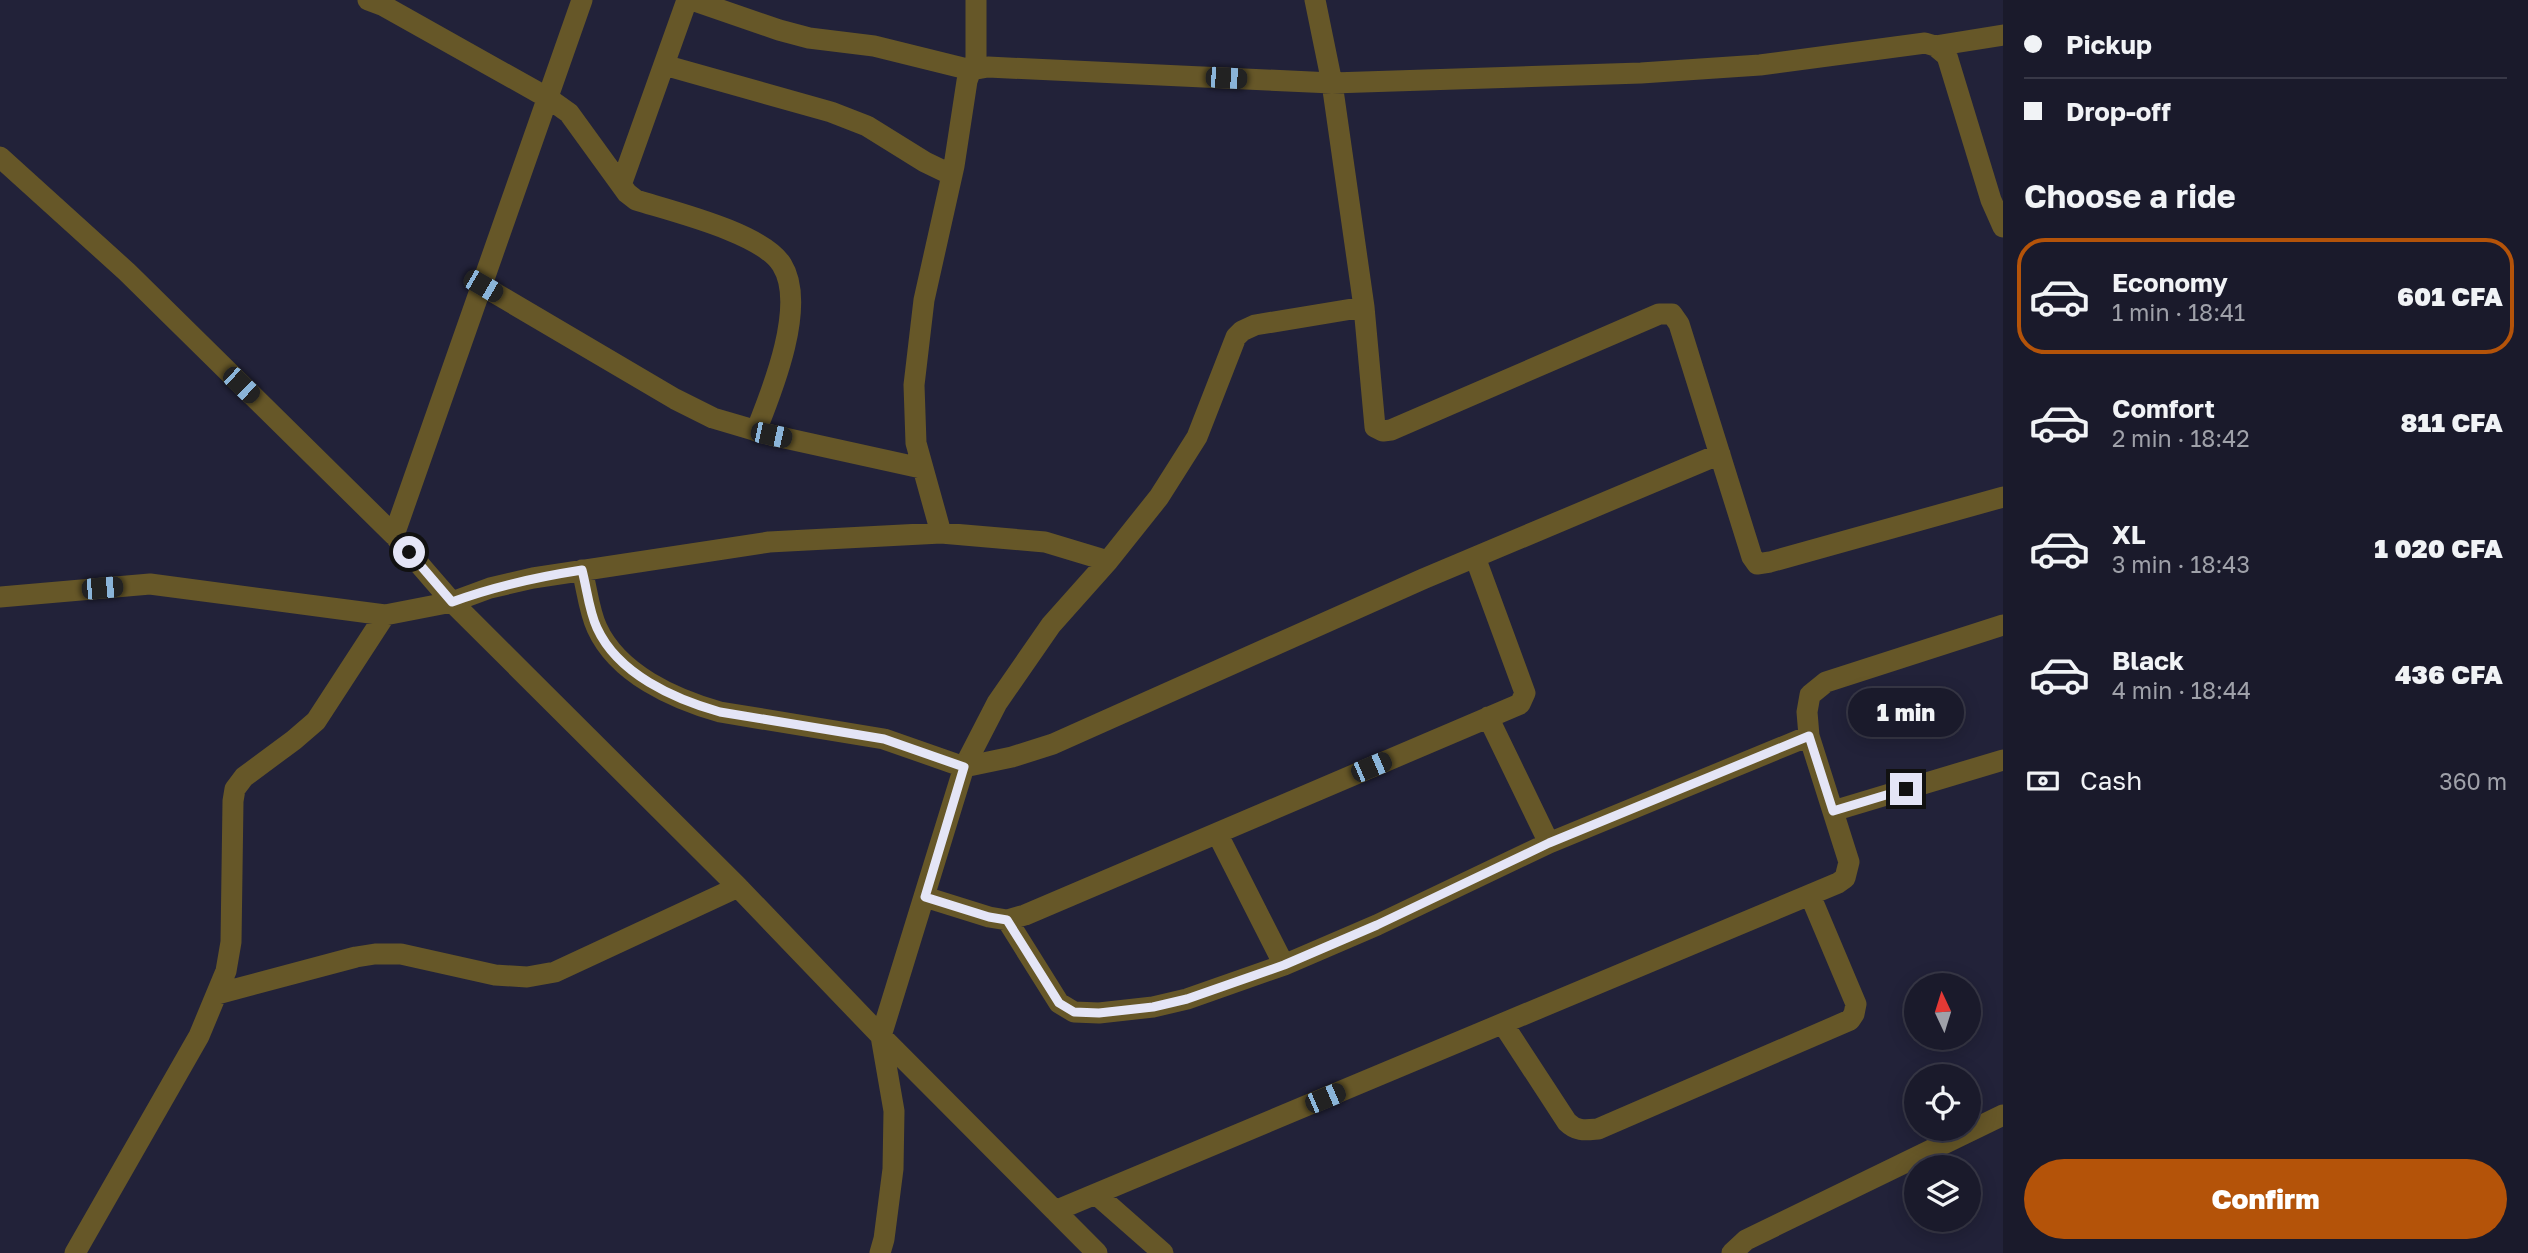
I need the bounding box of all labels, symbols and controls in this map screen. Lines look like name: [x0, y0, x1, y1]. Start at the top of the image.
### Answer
text: Pickup: [2066, 29, 2152, 60]
car: [1205, 66, 1248, 90]
text: Drop-off: [2066, 96, 2171, 127]
text: Choose a ride: [2024, 177, 2236, 215]
icon: car: [2028, 265, 2091, 328]
car: [460, 266, 507, 306]
text: Economy: [2112, 267, 2228, 298]
text: 601 CFA: [2397, 281, 2503, 312]
text: 1 min · 18:41: [2112, 298, 2245, 326]
car: [219, 363, 264, 407]
icon: car: [2028, 391, 2091, 454]
text: Comfort: [2112, 393, 2215, 424]
text: 811 CFA: [2400, 407, 2503, 438]
car: [749, 420, 794, 450]
text: 2 min · 18:42: [2112, 424, 2250, 452]
icon: car: [2028, 517, 2091, 580]
text: XL: [2112, 519, 2146, 550]
text: 1 020 CFA: [2374, 533, 2503, 564]
route start: [393, 536, 425, 568]
text: 3 min · 18:43: [2112, 550, 2250, 578]
car: [81, 576, 124, 600]
icon: car: [2028, 643, 2091, 706]
text: Black: [2112, 645, 2184, 676]
text: 436 CFA: [2395, 659, 2503, 690]
text: 4 min · 18:44: [2112, 676, 2251, 704]
callout: 1 min: [1848, 688, 1964, 736]
text: 1 min: [1877, 698, 1935, 726]
car: [1348, 749, 1395, 785]
icon: cash: [2024, 762, 2062, 800]
text: Cash: [2080, 765, 2142, 796]
text: 360 m: [2439, 767, 2507, 795]
route end: [1890, 773, 1922, 805]
north arrow: [1904, 973, 1981, 1050]
map controls: [1904, 973, 1981, 1232]
button: locate: [1904, 1064, 1981, 1141]
car: [1302, 1080, 1349, 1116]
button: layers: [1904, 1155, 1981, 1232]
button: Confirm: [2024, 1159, 2507, 1239]

